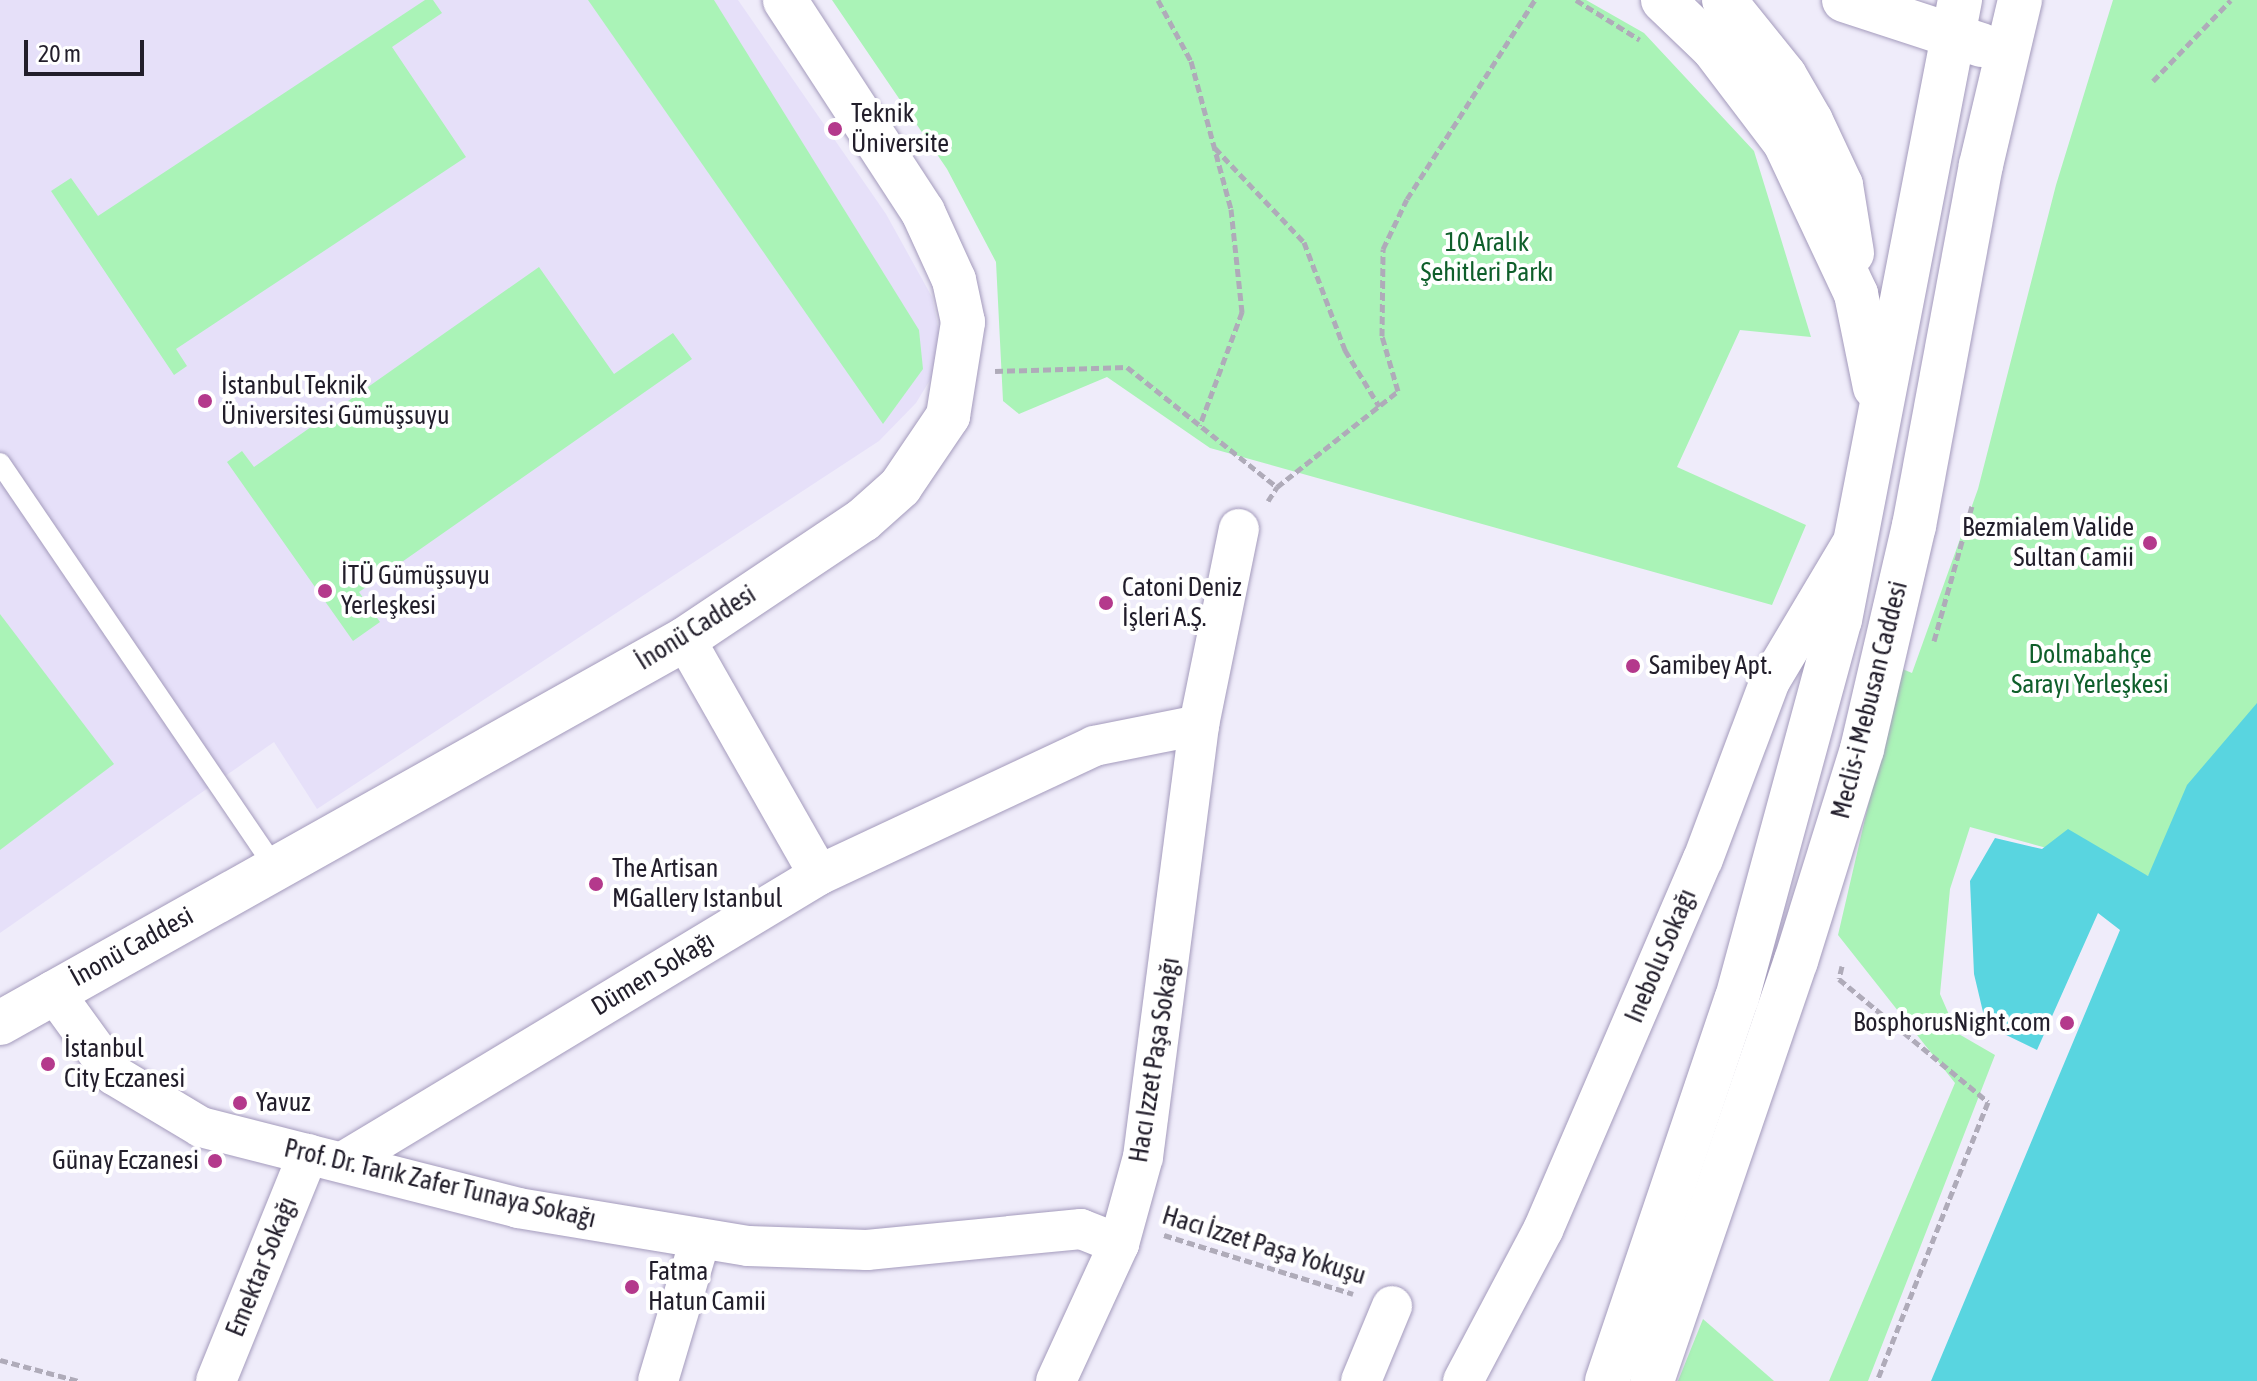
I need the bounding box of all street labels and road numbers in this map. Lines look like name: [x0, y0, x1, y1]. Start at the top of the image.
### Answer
street label: Meclis-i Mebusan Caddesi: [1825, 578, 1915, 822]
street label: İnonü Caddesi: [630, 579, 762, 677]
street label: Inebolu Sokağı: [1619, 884, 1703, 1028]
street label: İnonü Caddesi: [65, 900, 199, 994]
street label: Dümen Sokağı: [586, 925, 720, 1023]
street label: Hacı Izzet Paşa Sokağı: [1123, 955, 1187, 1165]
street label: Prof. Dr. Tarık Zafer Tunaya Sokağı: [281, 1133, 599, 1235]
street label: Emektar Sokağı: [220, 1193, 304, 1341]
street label: Hacı İzzet Paşa Yokuşu: [1158, 1200, 1370, 1292]

